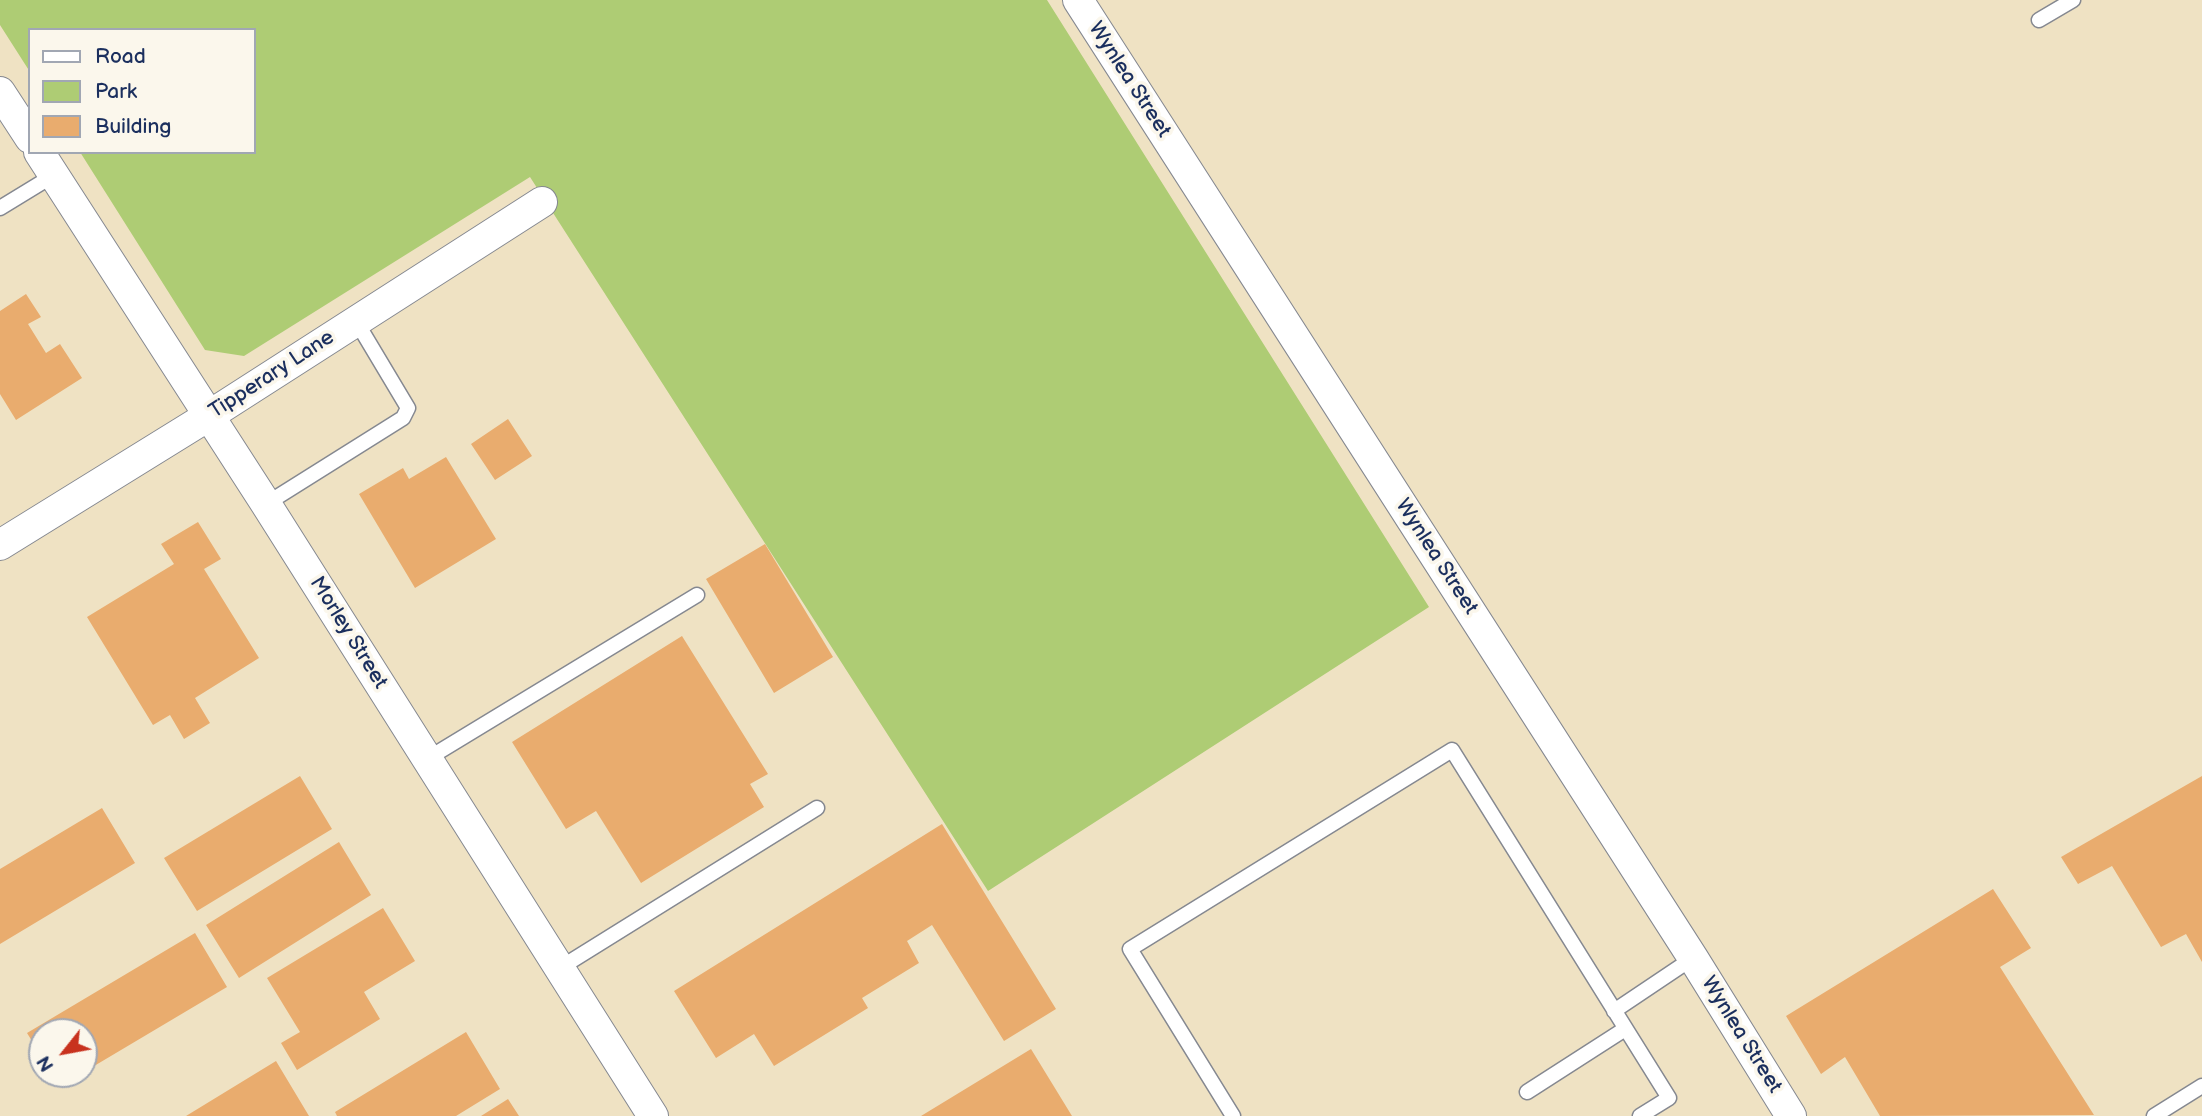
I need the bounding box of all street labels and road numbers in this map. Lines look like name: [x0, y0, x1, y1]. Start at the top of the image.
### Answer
street label: Wynlea Street: [1082, 18, 1176, 142]
street label: Tipperary Lane: [205, 325, 339, 425]
street label: Wynlea Street: [1389, 495, 1483, 619]
street label: Morley Street: [304, 572, 392, 694]
street label: Wynlea Street: [1695, 972, 1787, 1098]

